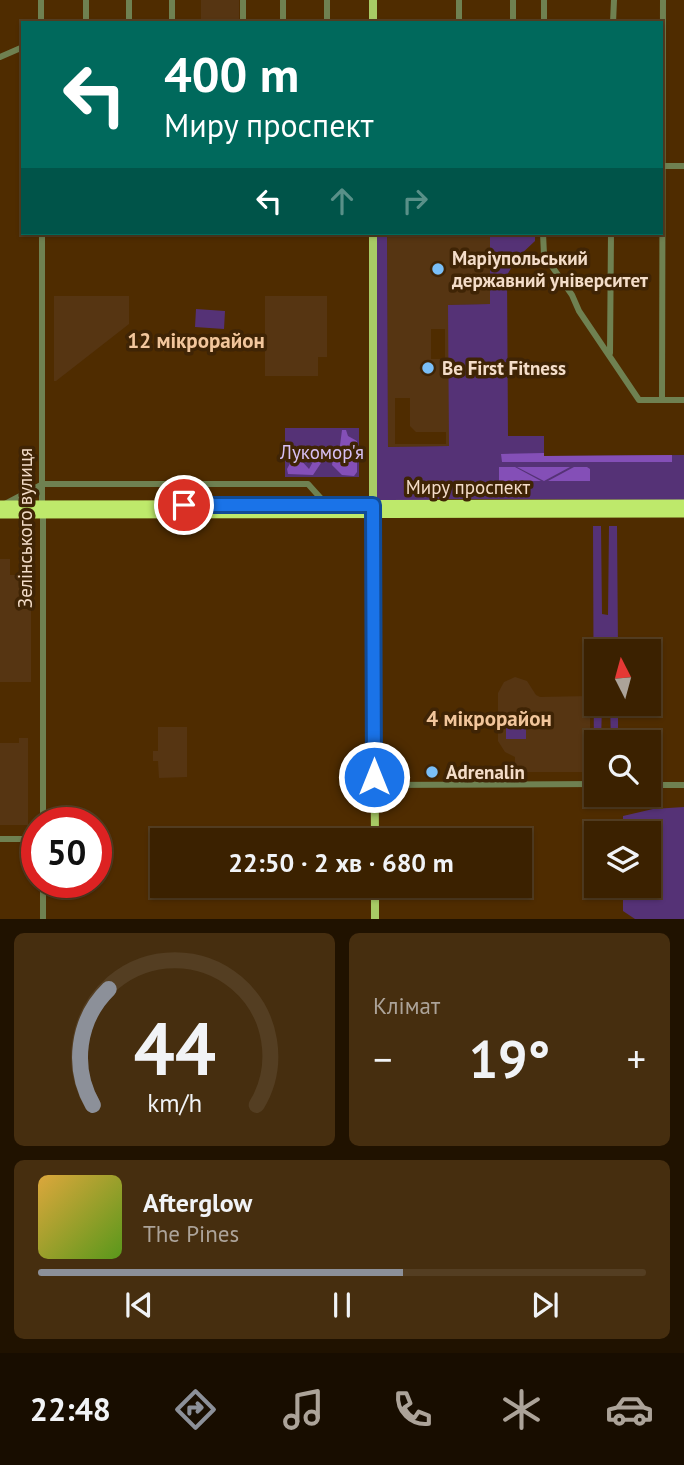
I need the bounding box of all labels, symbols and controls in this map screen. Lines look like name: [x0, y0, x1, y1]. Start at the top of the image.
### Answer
text: 400 m: [164, 42, 299, 106]
icon: left: [49, 49, 140, 140]
text: Миру проспект: [164, 104, 373, 146]
icon: left: [250, 182, 288, 220]
icon: ahead: [323, 182, 361, 220]
icon: right: [396, 182, 434, 220]
place label: Маріупольський державний університет: [451, 246, 648, 292]
marker: Маріупольський державний університет: [430, 261, 446, 277]
district label: 12 мікрорайон: [127, 327, 265, 354]
place label: Be First Fitness: [442, 356, 566, 380]
marker: Be First Fitness: [420, 360, 436, 376]
park label: Лукомор'я: [279, 440, 364, 464]
street label: Зелінського вулиця: [13, 448, 37, 608]
pin: [154, 475, 214, 535]
street label: Миру проспект: [406, 475, 531, 499]
icon: arrive: [165, 486, 203, 524]
north arrow: [584, 639, 662, 716]
map controls: [584, 639, 661, 898]
district label: 4 мікрорайон: [426, 705, 552, 732]
button: search: [584, 730, 661, 807]
position arrow: [337, 740, 411, 814]
place label: Adrenalin: [446, 760, 525, 784]
marker: Adrenalin: [424, 764, 440, 780]
speed limit sign: 50: [21, 807, 112, 898]
button: layers: [584, 821, 661, 898]
text: 22:50 · 2 хв · 680 m: [228, 846, 454, 879]
text: Клімат: [373, 991, 440, 1020]
text: 44: [133, 1002, 216, 1096]
text: 19°: [469, 1025, 550, 1092]
text: −: [373, 1034, 392, 1083]
text: +: [627, 1034, 646, 1083]
text: km/h: [147, 1087, 202, 1119]
text: Afterglow: [143, 1186, 252, 1219]
text: The Pines: [143, 1219, 239, 1248]
icon: previous: [120, 1286, 158, 1324]
icon: pause: [323, 1286, 361, 1324]
icon: next: [526, 1286, 564, 1324]
icon: directions: [171, 1385, 220, 1434]
icon: music: [279, 1385, 328, 1434]
icon: phone: [388, 1385, 437, 1434]
icon: climate: [497, 1385, 546, 1434]
icon: car: [605, 1385, 654, 1434]
text: 22:48: [30, 1388, 111, 1430]

